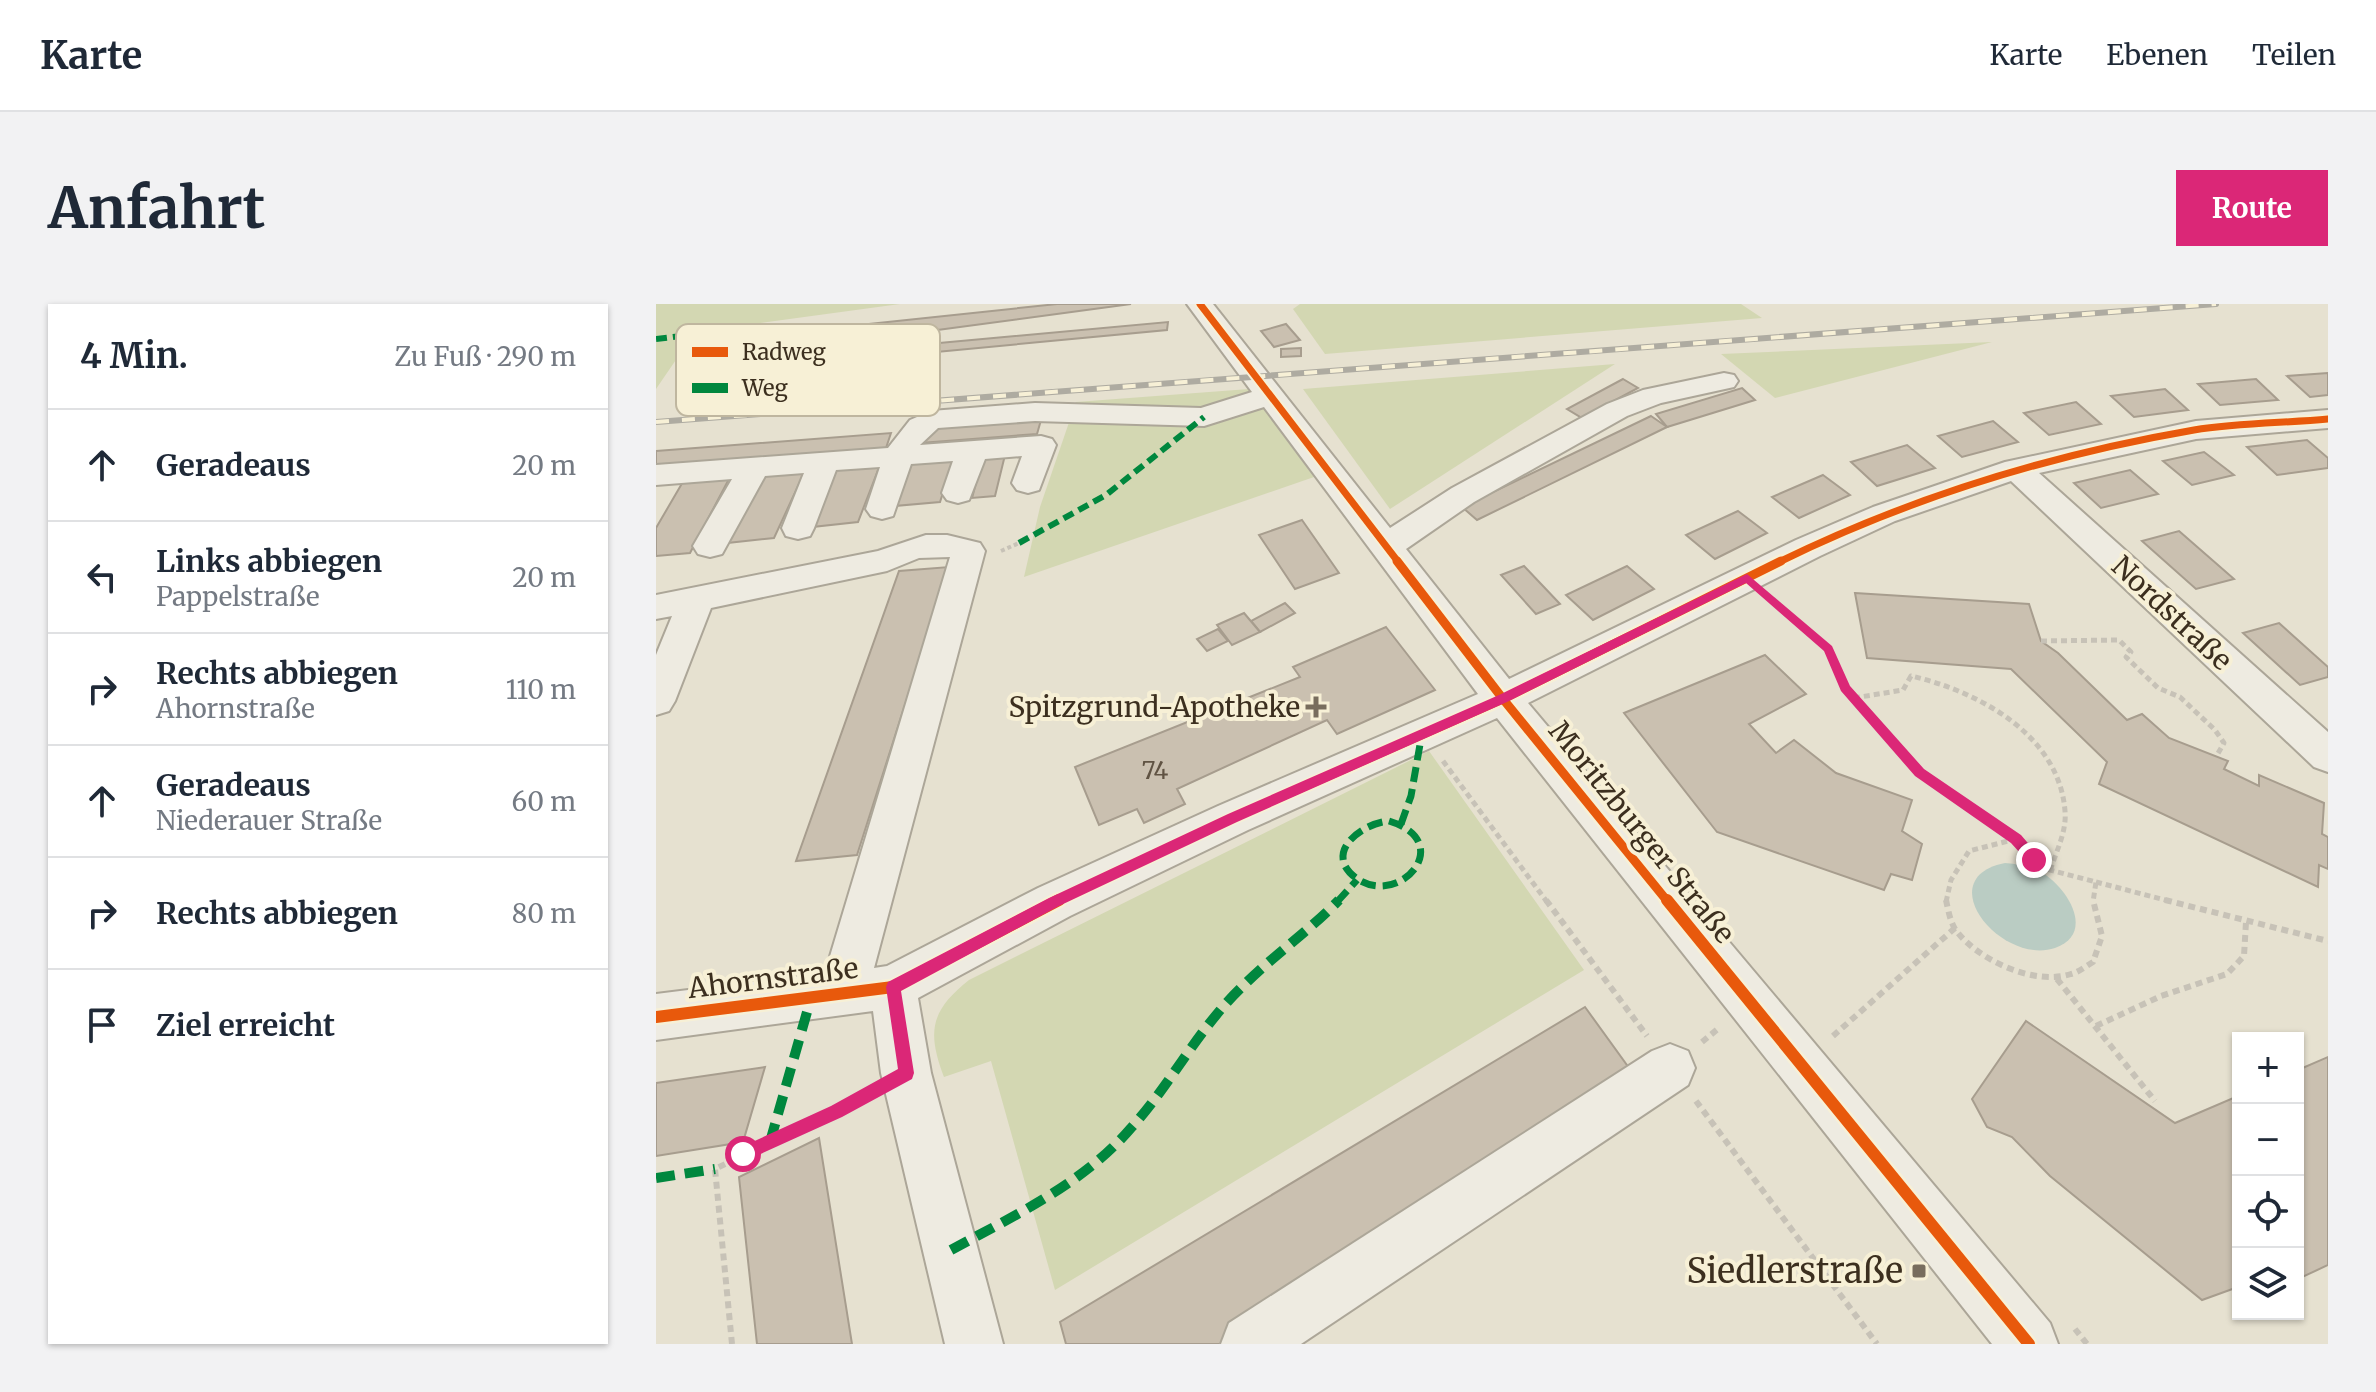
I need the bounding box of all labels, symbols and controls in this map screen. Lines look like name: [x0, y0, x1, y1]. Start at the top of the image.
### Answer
text: Karte: [40, 32, 142, 79]
text: Karte: [1990, 37, 2062, 73]
text: Ebenen: [2106, 37, 2208, 73]
text: Teilen: [2252, 37, 2336, 73]
button: Route: [2176, 170, 2328, 246]
text: Anfahrt: [48, 173, 265, 243]
legend: [676, 324, 940, 416]
text: 4 Min.: [80, 335, 188, 377]
text: Radweg: [742, 338, 826, 366]
text: Zu Fuß · 290 m: [395, 340, 576, 373]
text: Weg: [741, 374, 788, 402]
icon: ahead: [80, 443, 124, 487]
text: Geradeaus: [156, 446, 311, 484]
text: 20 m: [512, 449, 576, 482]
text: Links abbiegen: [156, 542, 382, 580]
street label: Nordstraße: [2104, 548, 2240, 678]
icon: left: [80, 555, 124, 599]
text: 20 m: [512, 561, 576, 594]
text: Pappelstraße: [156, 580, 320, 613]
text: Rechts abbiegen: [156, 654, 398, 692]
icon: right: [80, 667, 124, 711]
text: 110 m: [506, 673, 576, 706]
place label: Spitzgrund-Apotheke: [1008, 689, 1300, 725]
text: Ahornstraße: [156, 692, 315, 725]
marker: Spitzgrund-Apotheke: [1307, 698, 1325, 716]
street label: Moritzburger Straße: [1541, 714, 1743, 950]
house number: 74: [1142, 755, 1168, 786]
text: Geradeaus: [156, 766, 311, 804]
icon: ahead: [80, 779, 124, 823]
text: 60 m: [512, 785, 576, 818]
text: Niederauer Straße: [156, 804, 382, 837]
route end: [2016, 842, 2052, 878]
icon: right: [80, 891, 124, 935]
text: Rechts abbiegen: [156, 894, 398, 932]
text: 80 m: [512, 897, 576, 930]
street label: Ahornstraße: [685, 950, 860, 1006]
icon: arrive: [80, 1003, 124, 1047]
text: Ziel erreicht: [156, 1006, 335, 1044]
map controls: [2232, 1032, 2304, 1320]
button: +: [2232, 1032, 2304, 1104]
button: −: [2232, 1104, 2304, 1176]
route start: [725, 1136, 761, 1172]
button: locate: [2232, 1176, 2304, 1248]
button: layers: [2232, 1248, 2304, 1320]
place label: Siedlerstraße: [1687, 1250, 1903, 1292]
marker: Siedlerstraße: [1910, 1262, 1928, 1280]

